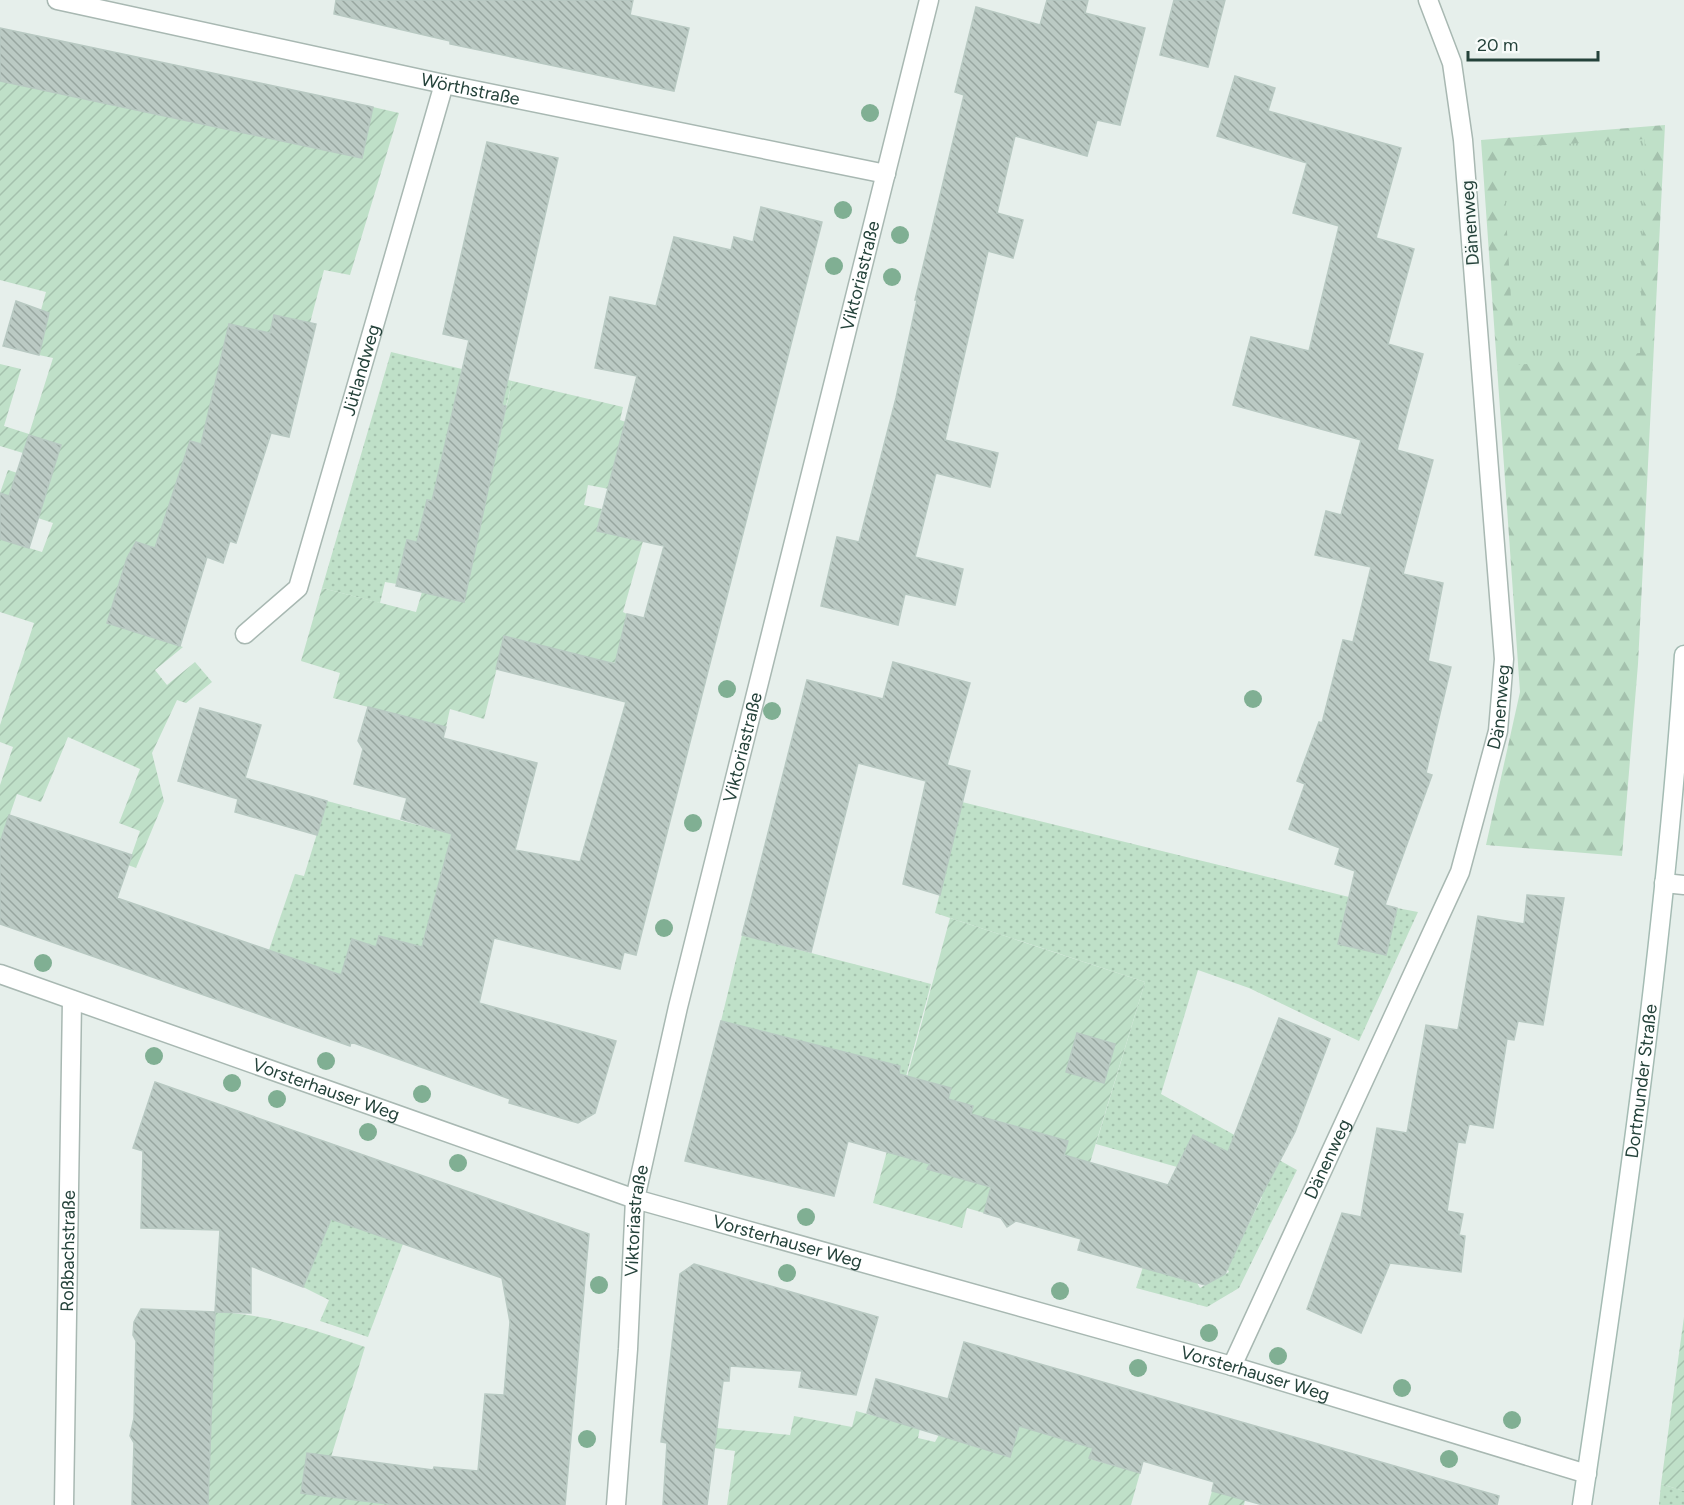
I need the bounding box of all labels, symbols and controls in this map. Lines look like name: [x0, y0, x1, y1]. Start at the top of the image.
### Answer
scale bar: [1468, 24, 1598, 62]
text: 20 m: [1477, 34, 1518, 56]
street label: Wörthstraße: [419, 68, 522, 110]
street label: Dänenweg: [1456, 180, 1484, 266]
street label: Viktoriastraße: [836, 218, 885, 333]
street label: Jütlandweg: [337, 322, 385, 418]
street label: Dänenweg: [1482, 664, 1515, 752]
street label: Viktoriastraße: [718, 690, 767, 805]
street label: Dortmunder Straße: [1621, 1003, 1662, 1160]
street label: Vorsterhauser Weg: [250, 1053, 403, 1126]
street label: Dänenweg: [1300, 1115, 1355, 1202]
street label: Viktoriastraße: [620, 1163, 653, 1277]
street label: Roßbachstraße: [56, 1190, 80, 1312]
street label: Vorsterhauser Weg: [710, 1210, 865, 1273]
street label: Vorsterhauser Weg: [1178, 1341, 1332, 1406]

